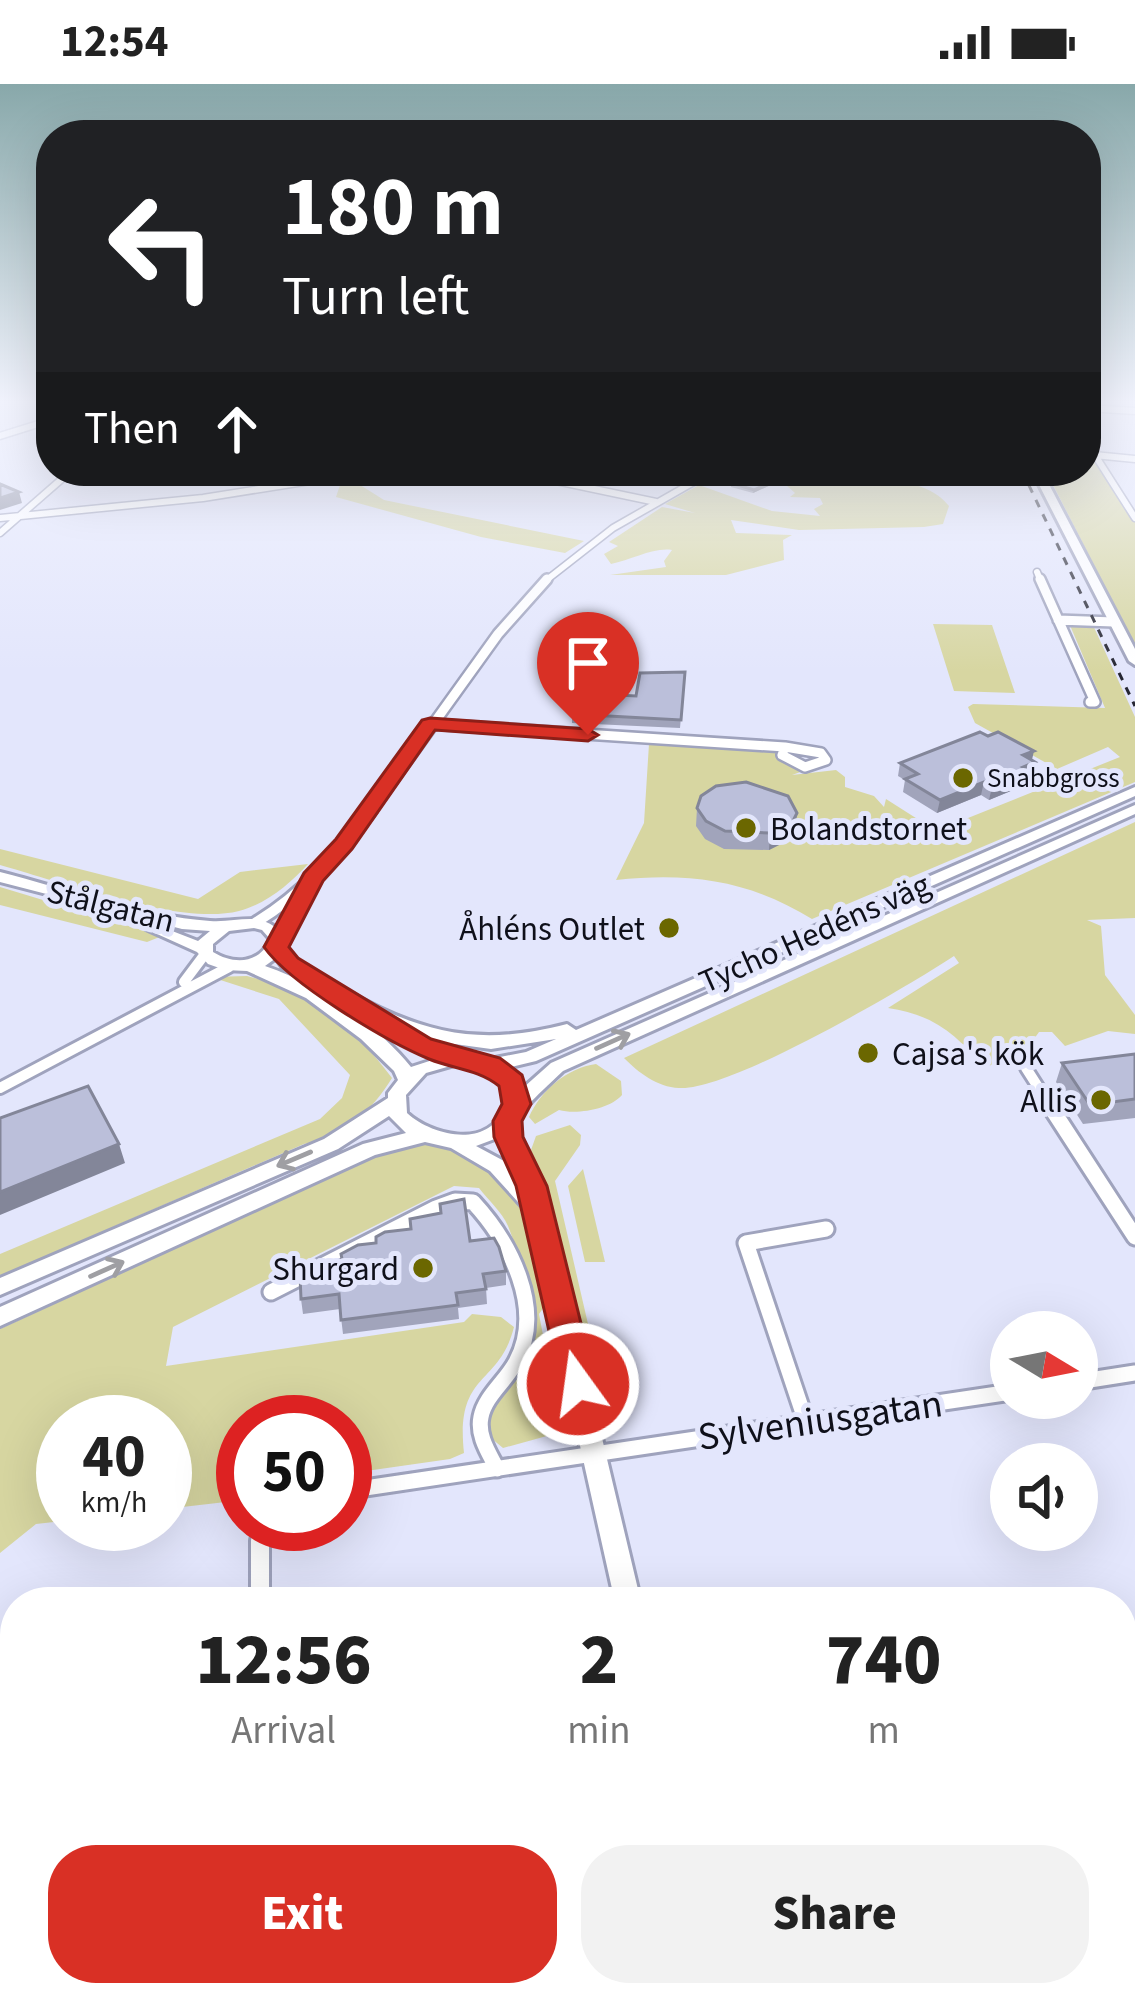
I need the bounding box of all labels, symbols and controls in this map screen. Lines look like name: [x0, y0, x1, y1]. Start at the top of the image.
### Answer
text: 12:54: [60, 10, 169, 74]
text: 180 m: [282, 148, 504, 268]
icon: left: [84, 168, 240, 324]
text: Turn left: [282, 259, 469, 336]
icon: ahead: [204, 396, 270, 462]
text: Then: [84, 397, 180, 461]
pin: [537, 612, 639, 735]
icon: arrive: [555, 630, 621, 696]
place label: Snabbgross: [987, 759, 1120, 798]
marker: Snabbgross: [950, 765, 976, 791]
place label: Bolandstornet: [770, 806, 967, 853]
marker: Bolandstornet: [733, 815, 759, 841]
street label: Tycho Hedéns väg: [692, 861, 938, 1005]
street label: Stålgatan: [42, 868, 179, 945]
place label: Åhléns Outlet: [459, 906, 645, 953]
marker: Åhléns Outlet: [656, 915, 682, 941]
one-way arrow: [595, 1029, 631, 1051]
place label: Cajsa's kök: [892, 1031, 1045, 1078]
marker: Cajsa's kök: [855, 1040, 881, 1066]
place label: Allis: [1020, 1078, 1077, 1125]
marker: Allis: [1088, 1087, 1114, 1113]
one-way arrow: [277, 1150, 313, 1172]
place label: Shurgard: [272, 1246, 399, 1293]
marker: Shurgard: [410, 1255, 436, 1281]
one-way arrow: [88, 1256, 124, 1278]
north arrow: [990, 1311, 1098, 1419]
map controls: [990, 1311, 1098, 1551]
position arrow: [515, 1321, 641, 1447]
street label: Sylveniusgatan: [694, 1376, 946, 1466]
speed limit sign: 50: [216, 1395, 372, 1551]
text: 40: [82, 1415, 146, 1500]
button: sound: [990, 1443, 1098, 1551]
text: km/h: [81, 1481, 147, 1524]
text: 12:56: [196, 1609, 372, 1712]
text: 2: [580, 1609, 618, 1712]
text: 740: [826, 1609, 941, 1712]
text: Arrival: [231, 1703, 336, 1759]
text: min: [567, 1703, 631, 1759]
text: m: [868, 1703, 900, 1759]
button: Exit: [48, 1845, 557, 1983]
button: Share: [581, 1845, 1089, 1983]

